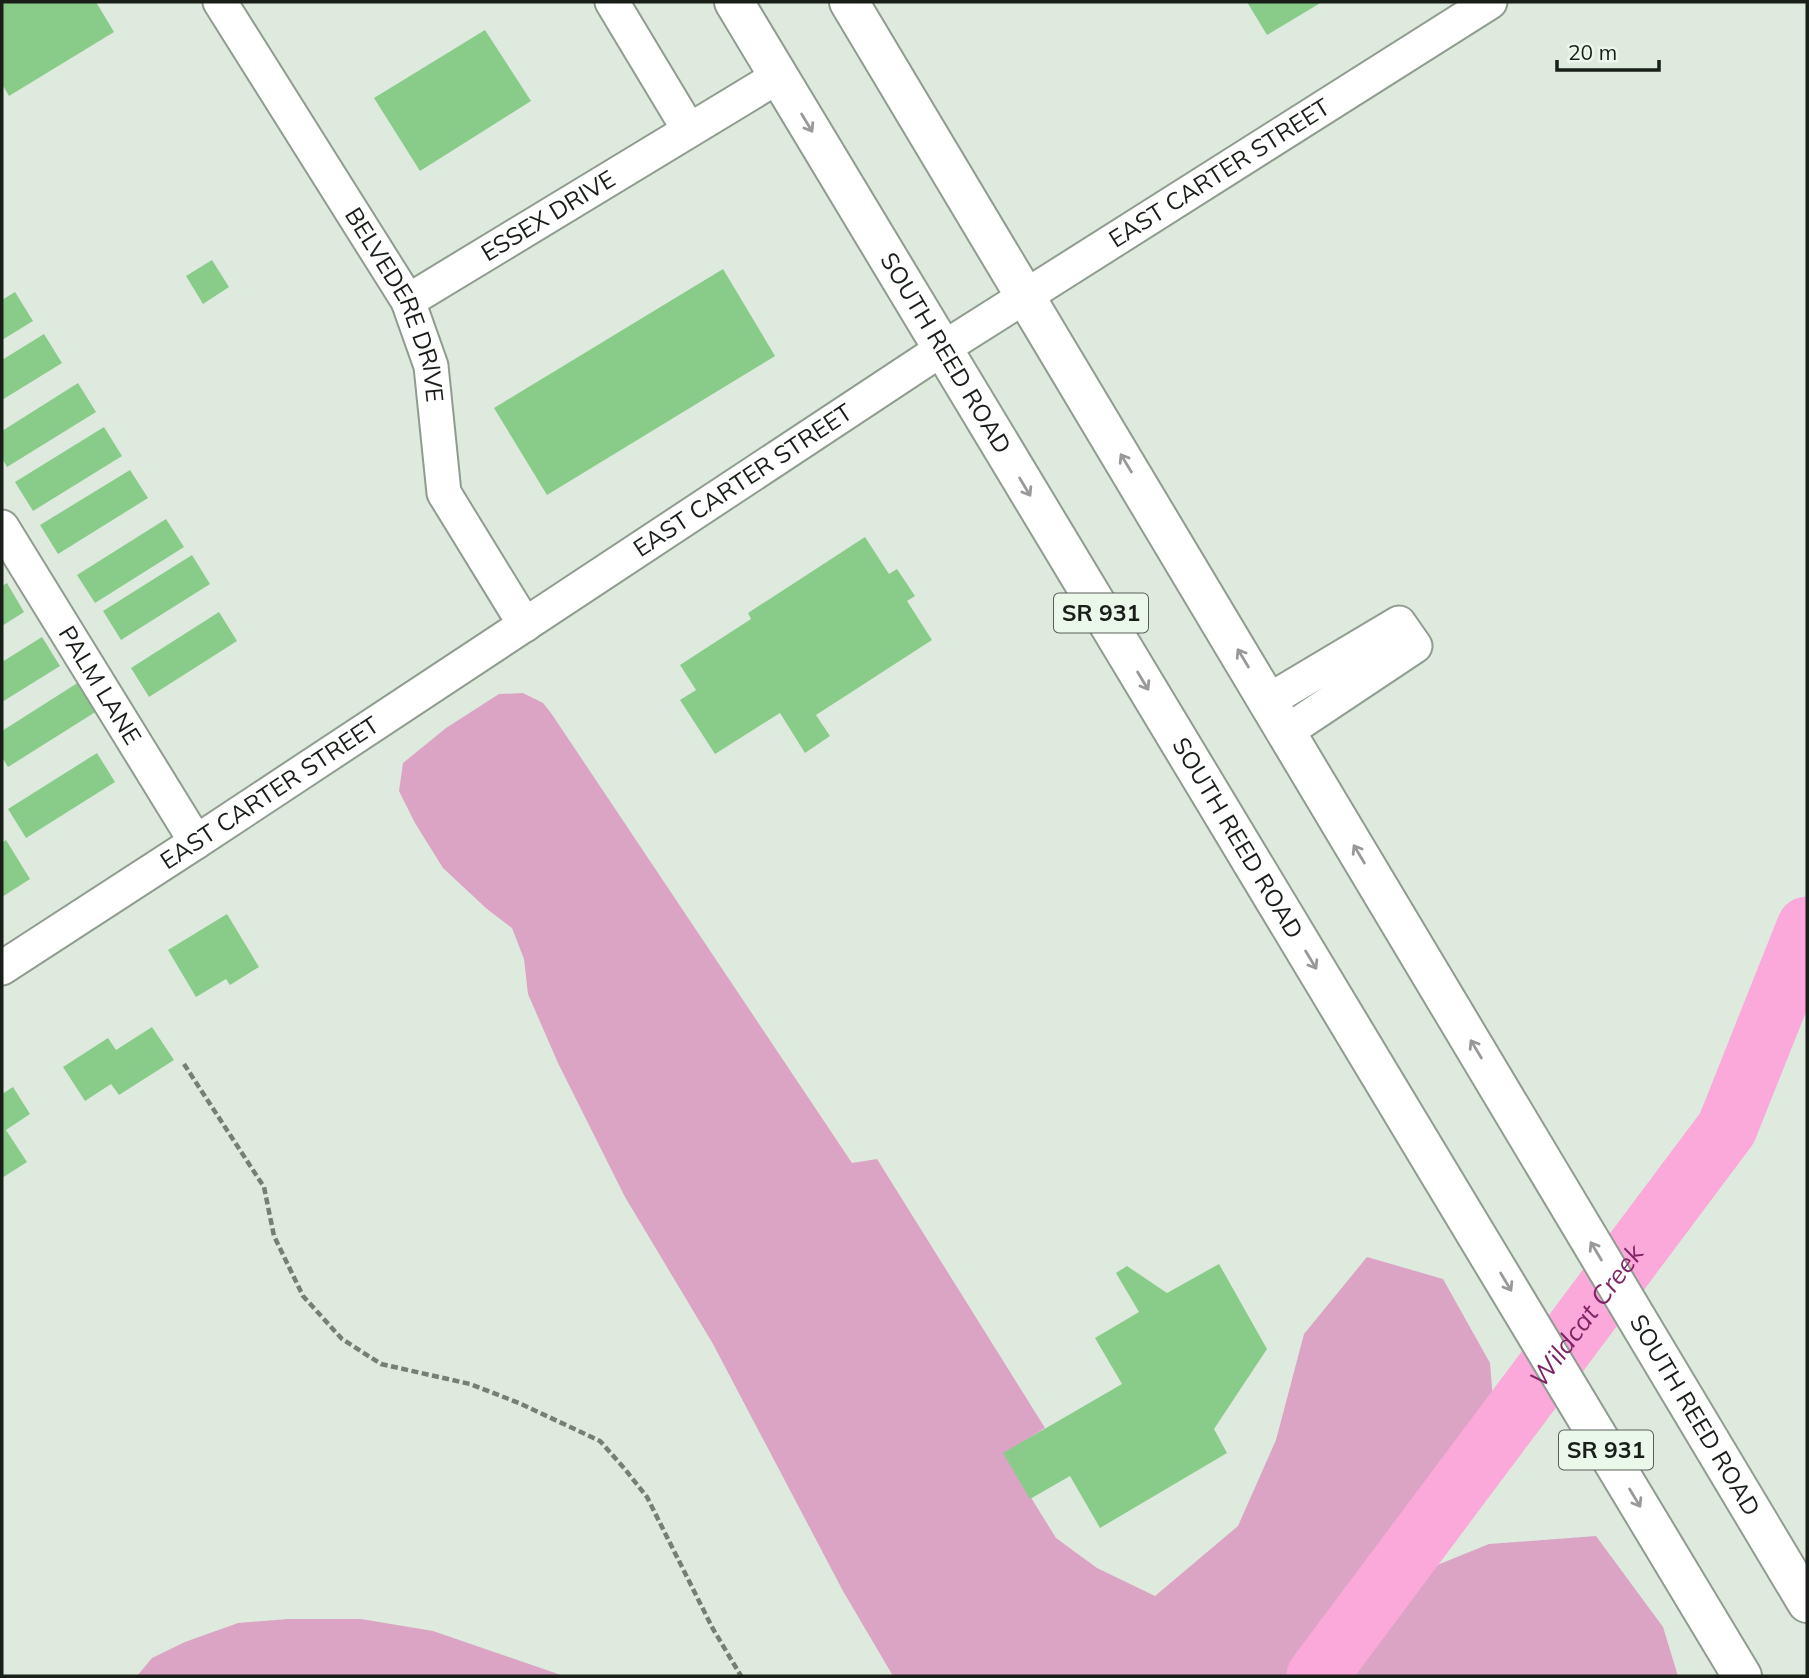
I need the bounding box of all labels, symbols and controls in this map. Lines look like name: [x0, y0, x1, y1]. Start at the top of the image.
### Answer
scale bar: [1557, 28, 1658, 72]
text: 20 m: [1568, 39, 1617, 65]
street label: EAST CARTER STREET: [1103, 91, 1336, 254]
one-way arrow: [801, 113, 815, 133]
street label: ESSEX DRIVE: [475, 163, 620, 267]
street label: BELVEDERE DRIVE: [339, 201, 451, 404]
street label: SOUTH REED ROAD: [874, 247, 1018, 459]
street label: EAST CARTER STREET: [627, 396, 858, 563]
one-way arrow: [1119, 454, 1133, 474]
one-way arrow: [1018, 476, 1032, 496]
road number: SR 931: [1054, 594, 1148, 632]
street label: PALM LANE: [53, 620, 148, 750]
one-way arrow: [1235, 649, 1249, 669]
one-way arrow: [1136, 671, 1150, 691]
street label: EAST CARTER STREET: [154, 709, 385, 875]
street label: SOUTH REED ROAD: [1166, 732, 1310, 944]
one-way arrow: [1352, 844, 1366, 864]
one-way arrow: [1304, 949, 1318, 969]
one-way arrow: [1468, 1040, 1482, 1060]
water label: Wildcat Creek: [1522, 1237, 1651, 1393]
one-way arrow: [1589, 1241, 1603, 1261]
one-way arrow: [1499, 1271, 1513, 1291]
street label: SOUTH REED ROAD: [1624, 1309, 1767, 1521]
road number: SR 931: [1559, 1430, 1653, 1470]
one-way arrow: [1629, 1487, 1643, 1507]

